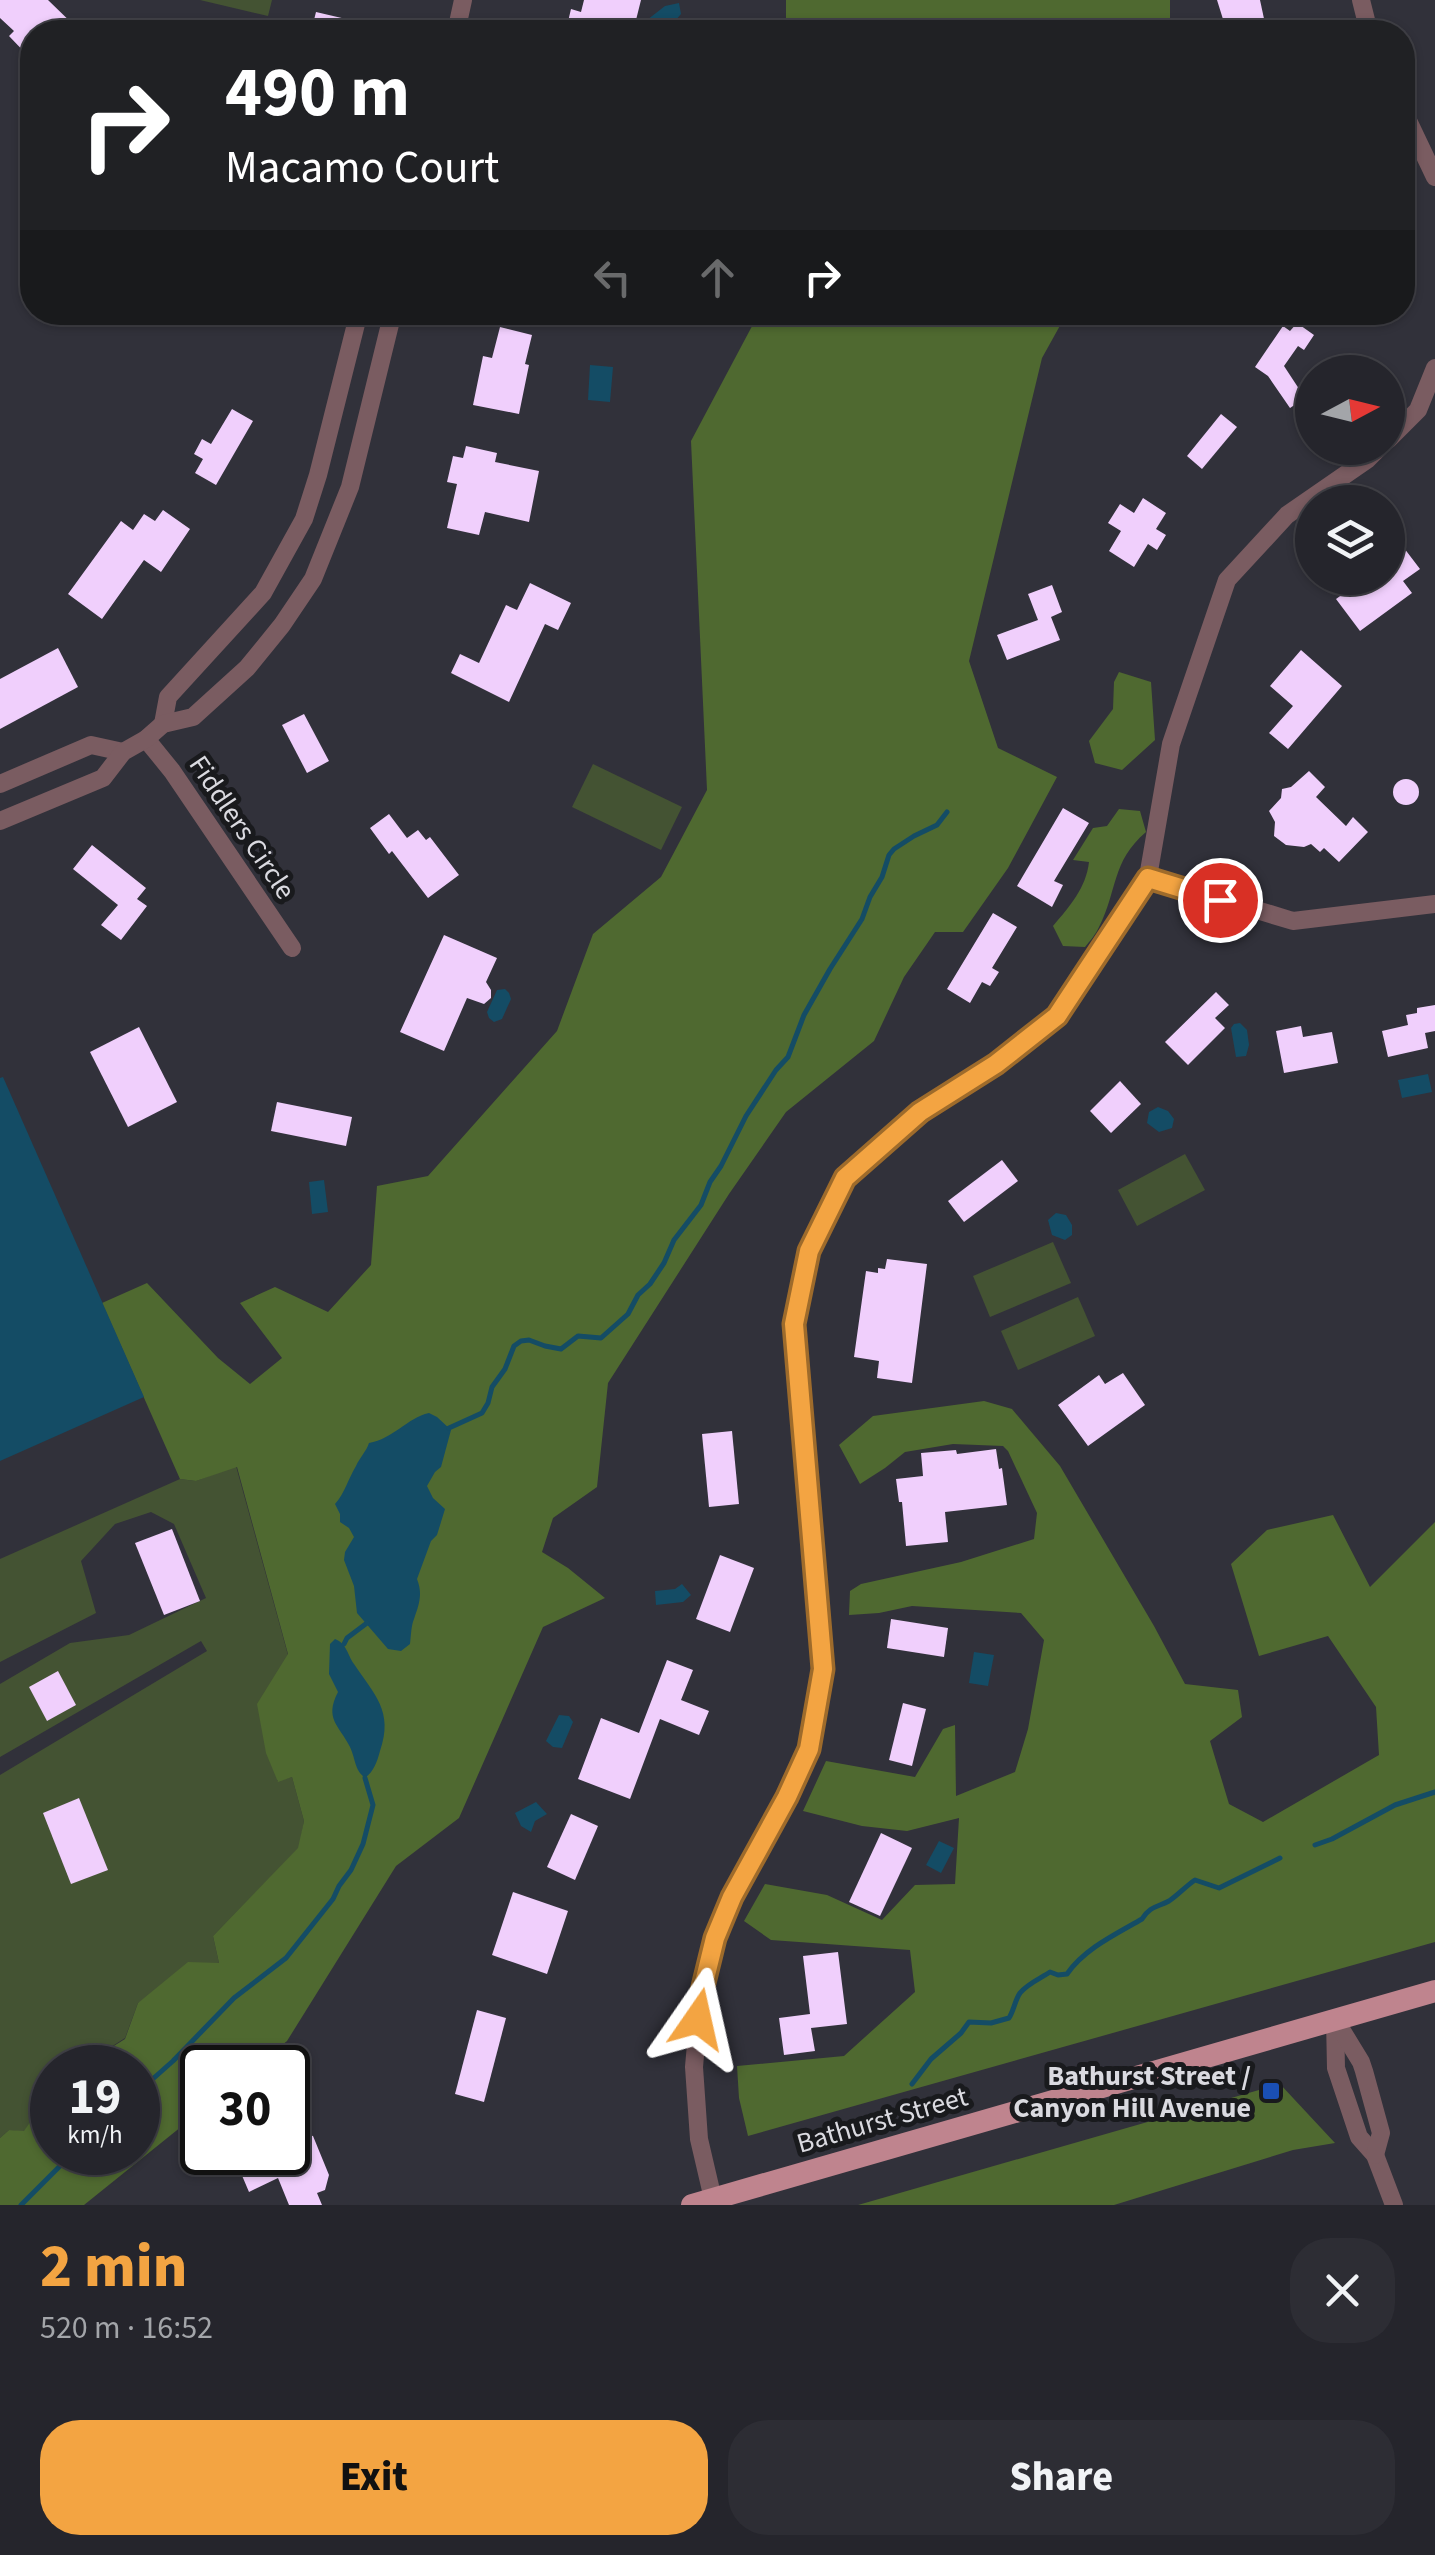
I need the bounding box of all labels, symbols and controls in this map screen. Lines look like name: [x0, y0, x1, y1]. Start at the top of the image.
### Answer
text: 490 m: [225, 43, 410, 143]
icon: right: [60, 60, 190, 190]
text: Macamo Court: [225, 136, 499, 200]
icon: left: [585, 250, 640, 305]
icon: ahead: [690, 250, 745, 305]
icon: right: [795, 250, 850, 305]
north arrow: [1295, 355, 1405, 465]
map controls: [1295, 355, 1405, 595]
button: layers: [1295, 485, 1405, 595]
street label: Fiddlers Circle: [179, 748, 305, 908]
pin: [1178, 858, 1263, 943]
icon: arrive: [1193, 873, 1248, 928]
position arrow: [646, 1967, 750, 2071]
speed limit sign: 30: [180, 2045, 310, 2175]
place label: Bathurst Street / Canyon Hill Avenue: [1013, 2056, 1251, 2128]
text: 19: [69, 2062, 121, 2133]
street label: Bathurst Street: [792, 2076, 973, 2163]
marker: Bathurst Street / Canyon Hill Avenue: [1260, 2080, 1282, 2102]
text: km/h: [67, 2117, 123, 2153]
text: 2 min: [40, 2225, 187, 2310]
button: close: [1290, 2238, 1395, 2343]
text: 520 m · 16:52: [40, 2305, 213, 2351]
button: Exit: [40, 2420, 708, 2535]
button: Share: [728, 2420, 1395, 2535]

